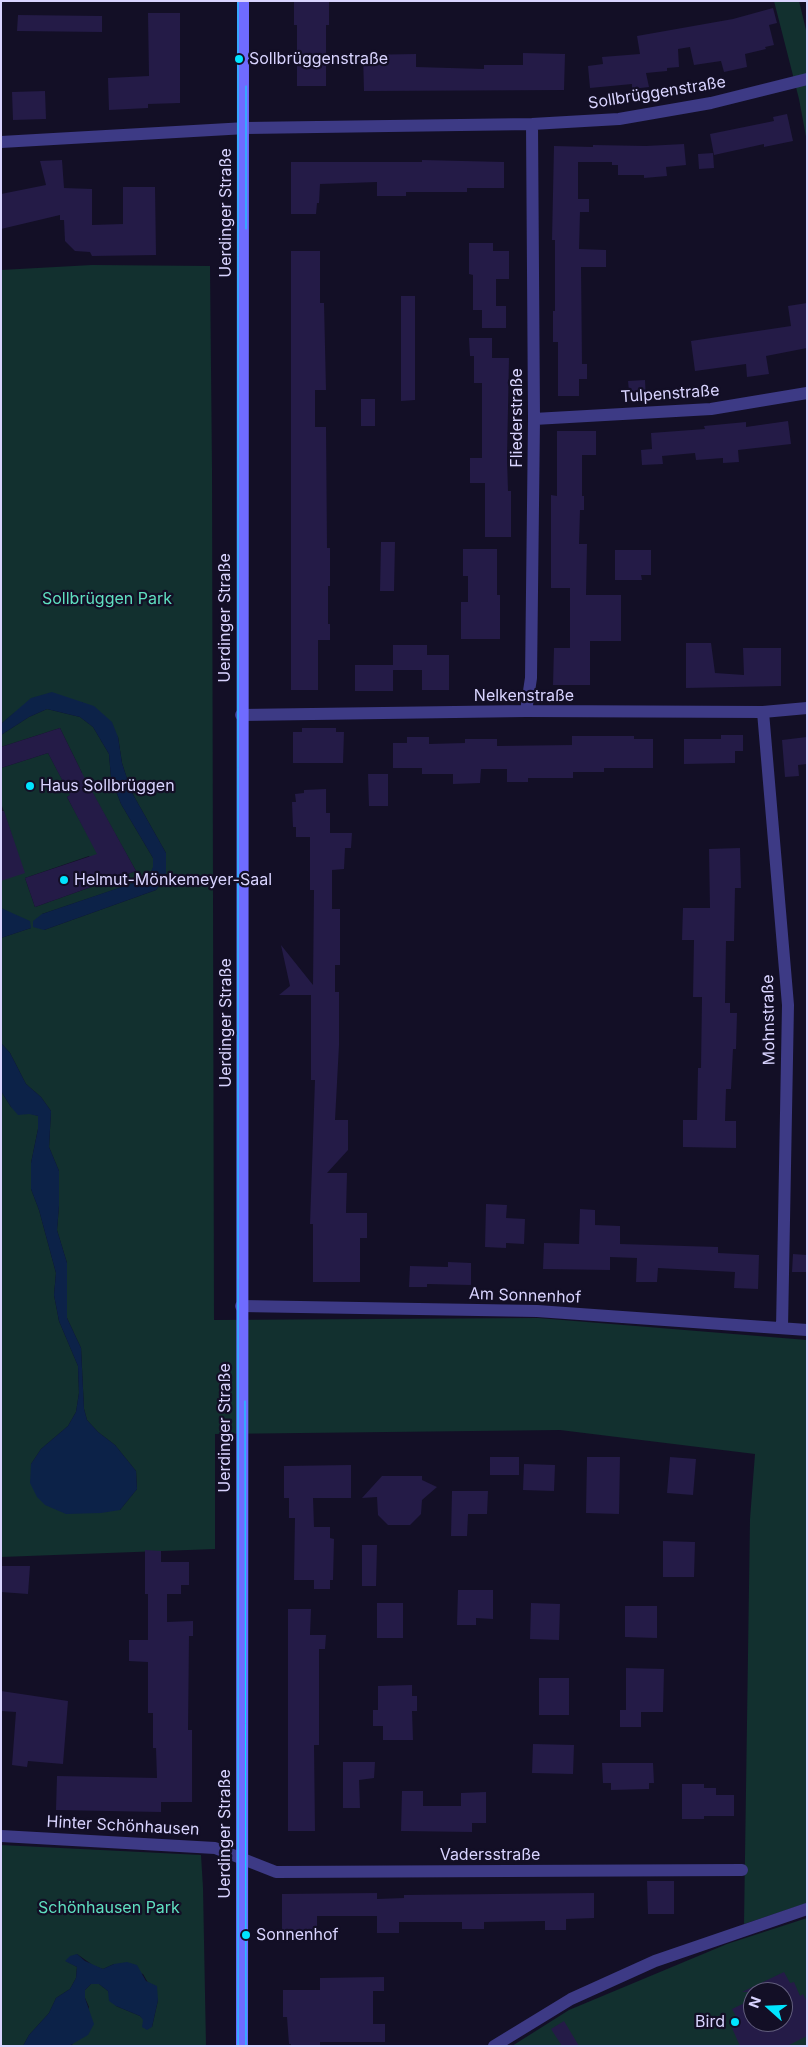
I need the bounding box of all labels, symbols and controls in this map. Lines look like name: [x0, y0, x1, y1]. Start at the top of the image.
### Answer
place label: Sollbrüggenstraße: [249, 49, 388, 69]
marker: Sollbrüggenstraße: [233, 53, 245, 65]
street label: Sollbrüggenstraße: [587, 73, 727, 113]
street label: Uerdinger Straße: [216, 148, 236, 278]
street label: Fliederstraße: [507, 368, 527, 468]
street label: Tulpenstraße: [620, 381, 720, 407]
street label: Uerdinger Straße: [215, 553, 235, 683]
park label: Sollbrüggen Park: [42, 589, 172, 609]
street label: Nelkenstraße: [474, 686, 574, 706]
place label: Haus Sollbrüggen: [40, 776, 175, 796]
marker: Haus Sollbrüggen: [24, 780, 36, 792]
place label: Helmut-Mönkemeyer-Saal: [74, 870, 272, 890]
marker: Helmut-Mönkemeyer-Saal: [58, 874, 70, 886]
street label: Uerdinger Straße: [216, 958, 236, 1088]
street label: Mohnstraße: [759, 974, 779, 1066]
street label: Am Sonnenhof: [469, 1284, 581, 1308]
street label: Uerdinger Straße: [215, 1363, 235, 1493]
street label: Uerdinger Straße: [215, 1769, 235, 1899]
street label: Hinter Schönhausen: [46, 1812, 200, 1840]
street label: Vadersstraße: [440, 1845, 540, 1865]
park label: Schönhausen Park: [38, 1898, 180, 1918]
place label: Sonnenhof: [256, 1925, 339, 1945]
marker: Sonnenhof: [240, 1929, 252, 1941]
north arrow: [743, 1982, 793, 2032]
text: N: [745, 1994, 764, 2010]
place label: Bird: [695, 2012, 725, 2032]
marker: Bird: [729, 2016, 741, 2028]

